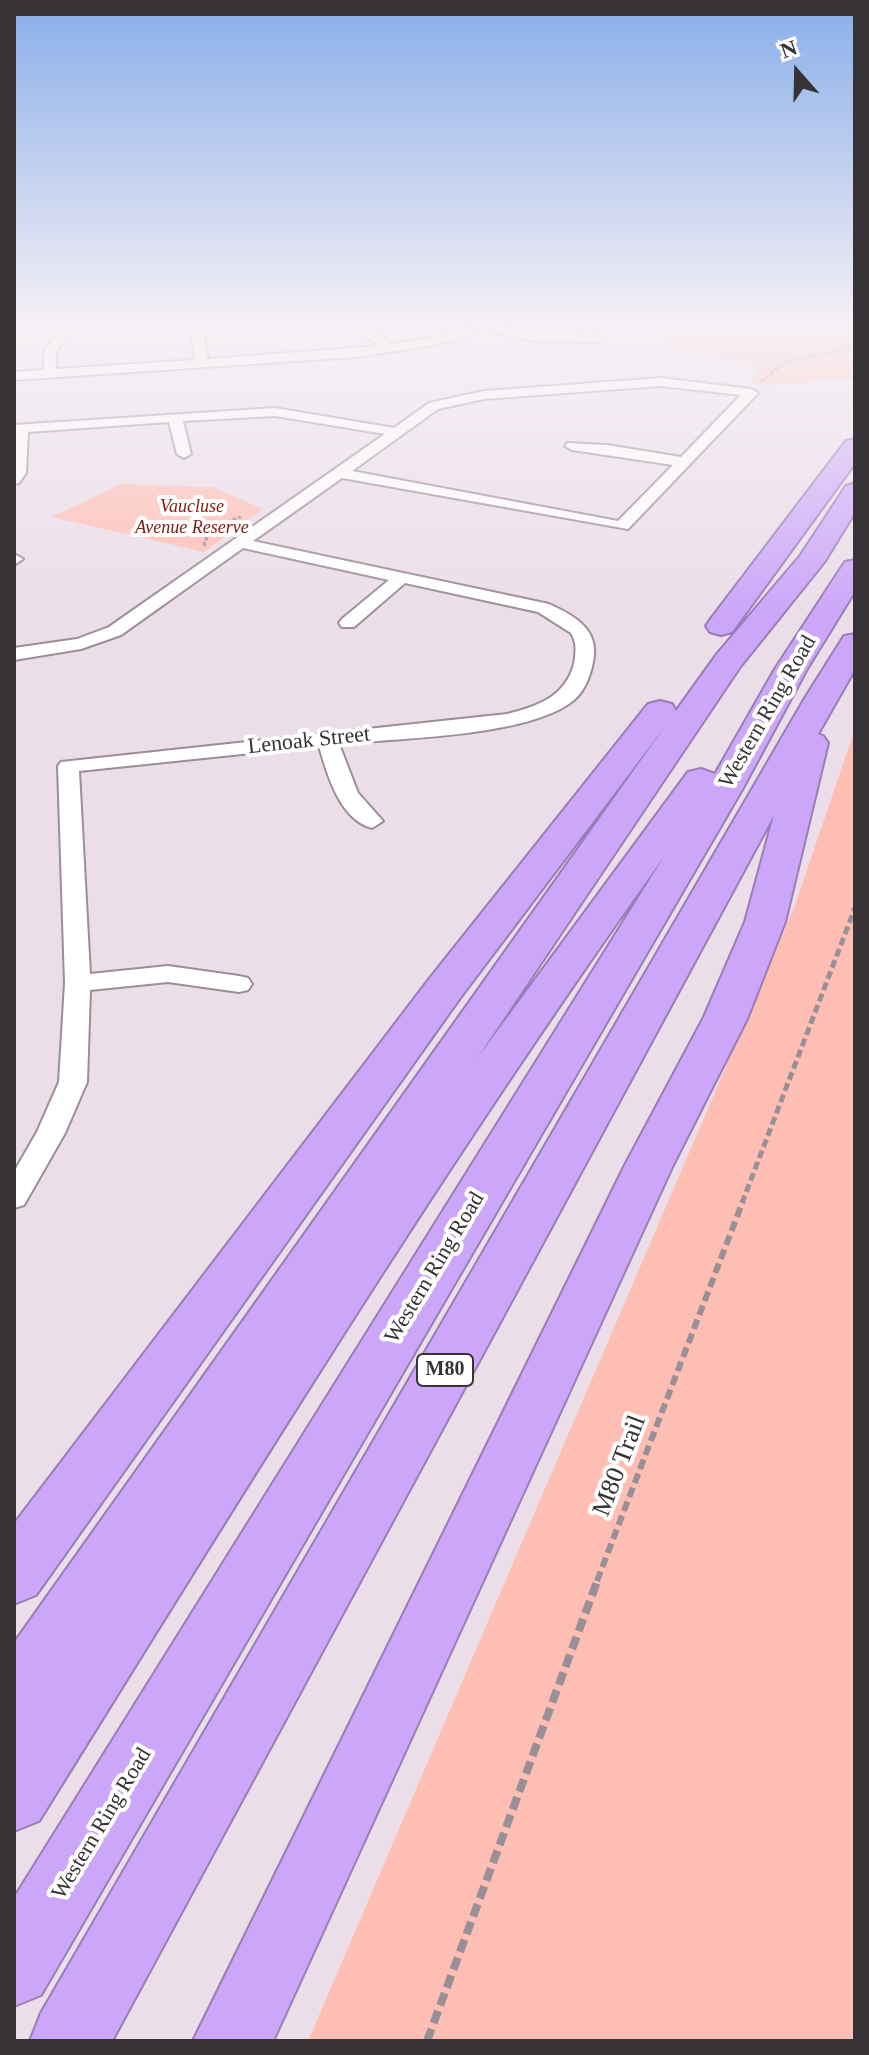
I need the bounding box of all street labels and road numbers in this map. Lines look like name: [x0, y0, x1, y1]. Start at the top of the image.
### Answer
street label: Western Ring Road: [714, 631, 822, 793]
street label: Lenoak Street: [247, 721, 371, 761]
street label: Western Ring Road: [379, 1188, 491, 1348]
road number: M80: [417, 1354, 473, 1386]
street label: M80 Trail: [587, 1411, 653, 1521]
street label: Western Ring Road: [46, 1744, 158, 1904]

